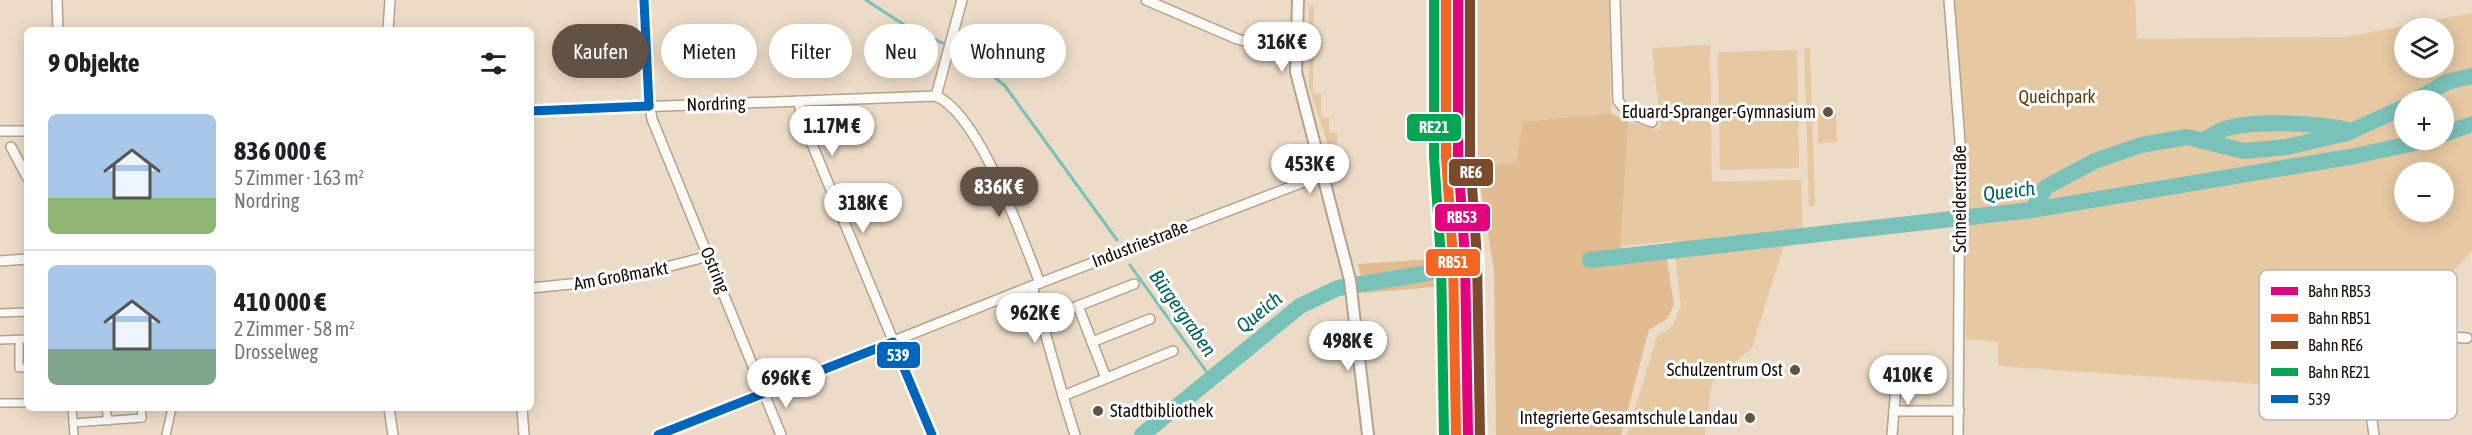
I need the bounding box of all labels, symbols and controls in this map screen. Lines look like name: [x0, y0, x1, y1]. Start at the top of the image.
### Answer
map controls: [2394, 18, 2454, 222]
button: layers: [2394, 18, 2454, 78]
pin: 316K €: [1233, 22, 1331, 73]
chip: Kaufen: [552, 24, 649, 78]
chip: Mieten: [661, 24, 757, 78]
chip: Filter: [769, 24, 852, 78]
chip: Neu: [864, 24, 938, 78]
chip: Wohnung: [950, 24, 1066, 78]
text: 316K €: [1257, 30, 1307, 53]
icon: filters: [477, 47, 510, 80]
text: 9 Objekte: [48, 48, 140, 78]
park label: Queichpark: [2018, 86, 2096, 107]
button: +: [2394, 90, 2454, 150]
street label: Nordring: [686, 92, 746, 115]
place label: Eduard-Spranger-Gymnasium: [1622, 101, 1816, 122]
marker: Eduard-Spranger-Gymnasium: [1821, 105, 1835, 119]
pin: 1.17M €: [777, 106, 887, 157]
line badge: RE21: [1406, 113, 1462, 142]
text: 1.17M €: [804, 114, 860, 137]
text: RE21: [1419, 118, 1449, 136]
text: 836 000 €: [234, 136, 326, 166]
icon: home: [96, 138, 168, 210]
pin: 453K €: [1261, 144, 1359, 195]
street label: Schneiderstraße: [1949, 145, 1970, 253]
text: 453K €: [1285, 152, 1335, 175]
line badge: RE6: [1448, 158, 1494, 187]
button: −: [2394, 162, 2454, 222]
text: RE6: [1460, 163, 1483, 181]
text: 5 Zimmer · 163 m²: [234, 166, 364, 189]
pin: 836K €: [950, 167, 1048, 218]
text: 836K €: [974, 175, 1024, 198]
water label: Queich: [1982, 176, 2037, 205]
pin: 318K €: [814, 183, 912, 234]
text: Nordring: [234, 189, 299, 212]
text: 318K €: [838, 191, 888, 214]
line badge: RB53: [1434, 203, 1491, 232]
text: RB53: [1447, 208, 1477, 226]
street label: Industriestraße: [1089, 216, 1191, 271]
street label: Ostring: [696, 244, 735, 296]
line badge: RB51: [1425, 248, 1481, 277]
text: RB51: [1438, 253, 1469, 271]
street label: Am Großmarkt: [572, 257, 670, 294]
water label: Bürgergraben: [1145, 265, 1222, 361]
legend: [2259, 270, 2457, 420]
text: Bahn RB53: [2308, 282, 2371, 300]
water label: Queich: [1231, 286, 1286, 337]
text: 410 000 €: [234, 287, 326, 317]
icon: home: [96, 289, 168, 361]
pin: 962K €: [986, 293, 1084, 344]
text: 962K €: [1010, 301, 1060, 324]
text: Bahn RB51: [2308, 309, 2371, 327]
text: 2 Zimmer · 58 m²: [234, 317, 355, 340]
pin: 498K €: [1299, 321, 1397, 372]
text: 498K €: [1323, 329, 1373, 352]
text: Bahn RE6: [2308, 336, 2363, 354]
text: Drosselweg: [234, 340, 318, 363]
line badge: 539: [876, 341, 921, 369]
text: 539: [887, 346, 910, 364]
pin: 410K €: [1859, 355, 1957, 406]
pin: 696K €: [737, 358, 835, 409]
place label: Schulzentrum Ost: [1667, 359, 1783, 380]
marker: Schulzentrum Ost: [1788, 363, 1802, 377]
text: 410K €: [1883, 363, 1933, 386]
text: Bahn RE21: [2308, 363, 2371, 381]
text: 696K €: [761, 366, 811, 389]
text: 539: [2308, 390, 2331, 408]
place label: Stadtbibliothek: [1110, 400, 1213, 421]
marker: Stadtbibliothek: [1091, 404, 1105, 418]
place label: Integrierte Gesamtschule Landau: [1519, 407, 1738, 428]
marker: Integrierte Gesamtschule Landau: [1743, 411, 1757, 425]

